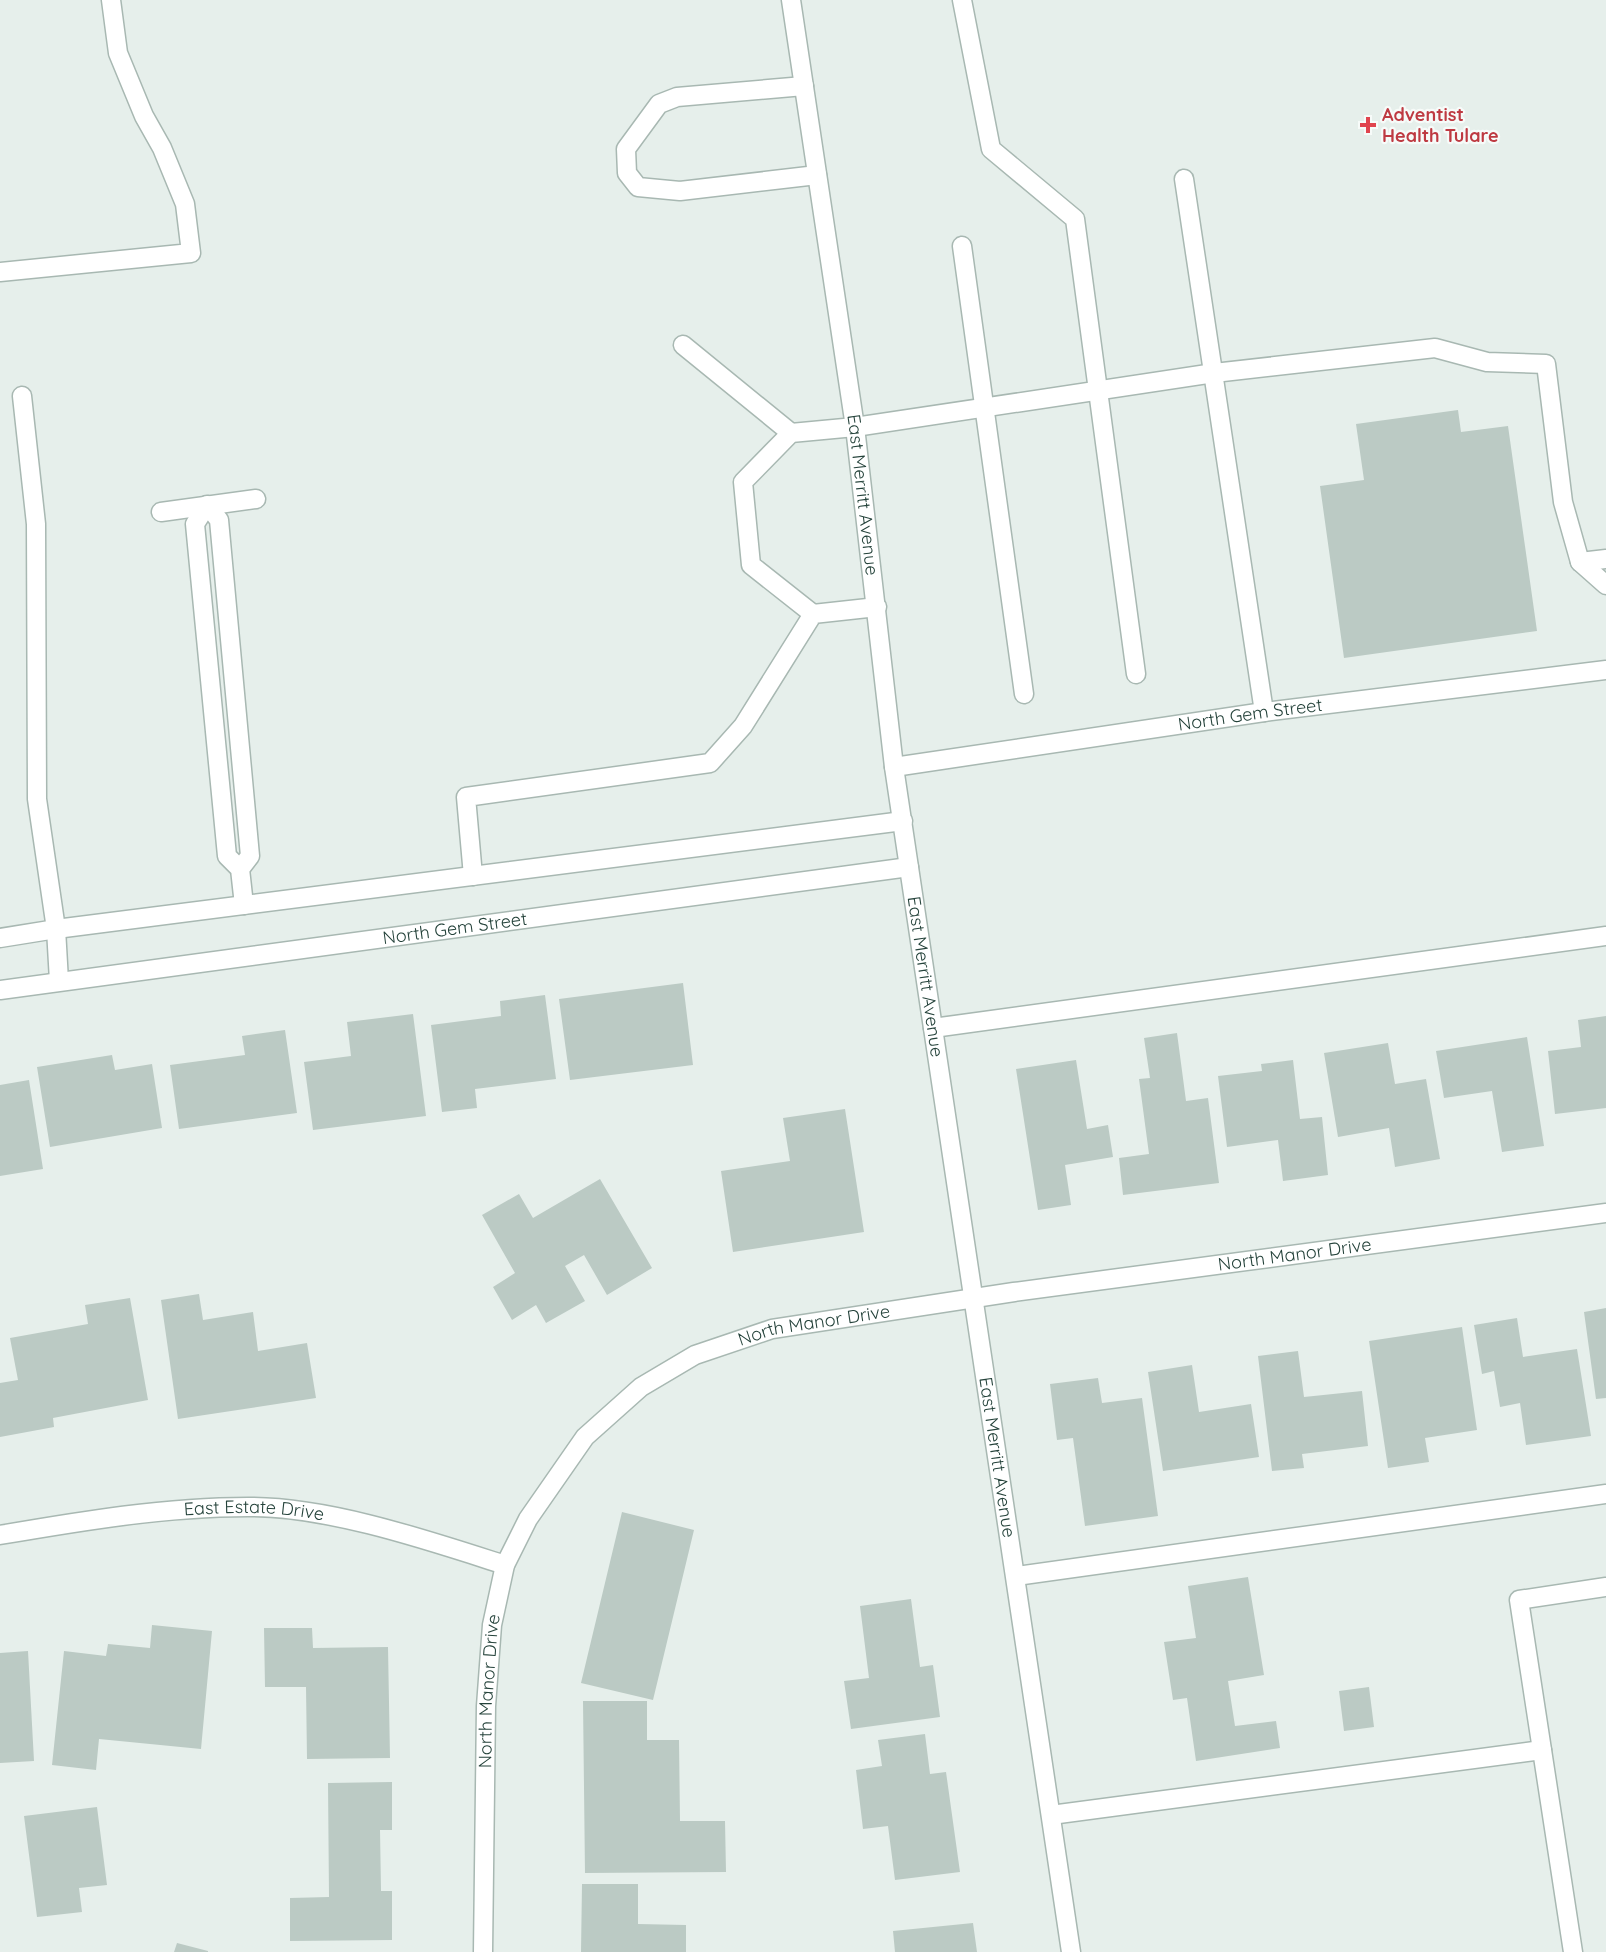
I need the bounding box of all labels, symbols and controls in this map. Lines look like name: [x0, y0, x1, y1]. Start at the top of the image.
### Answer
place label: Adventist Health Tulare: [1382, 103, 1499, 147]
marker: Adventist Health Tulare: [1359, 116, 1377, 134]
street label: East Merritt Avenue: [842, 413, 884, 577]
street label: North Gem Street: [1176, 693, 1324, 736]
street label: East Merritt Avenue: [902, 895, 949, 1058]
street label: North Gem Street: [381, 907, 528, 949]
street label: North Manor Drive: [1217, 1232, 1373, 1276]
street label: North Manor Drive: [735, 1299, 892, 1351]
street label: East Merritt Avenue: [974, 1375, 1021, 1539]
street label: East Estate Drive: [183, 1495, 326, 1525]
street label: North Manor Drive: [473, 1612, 505, 1768]

